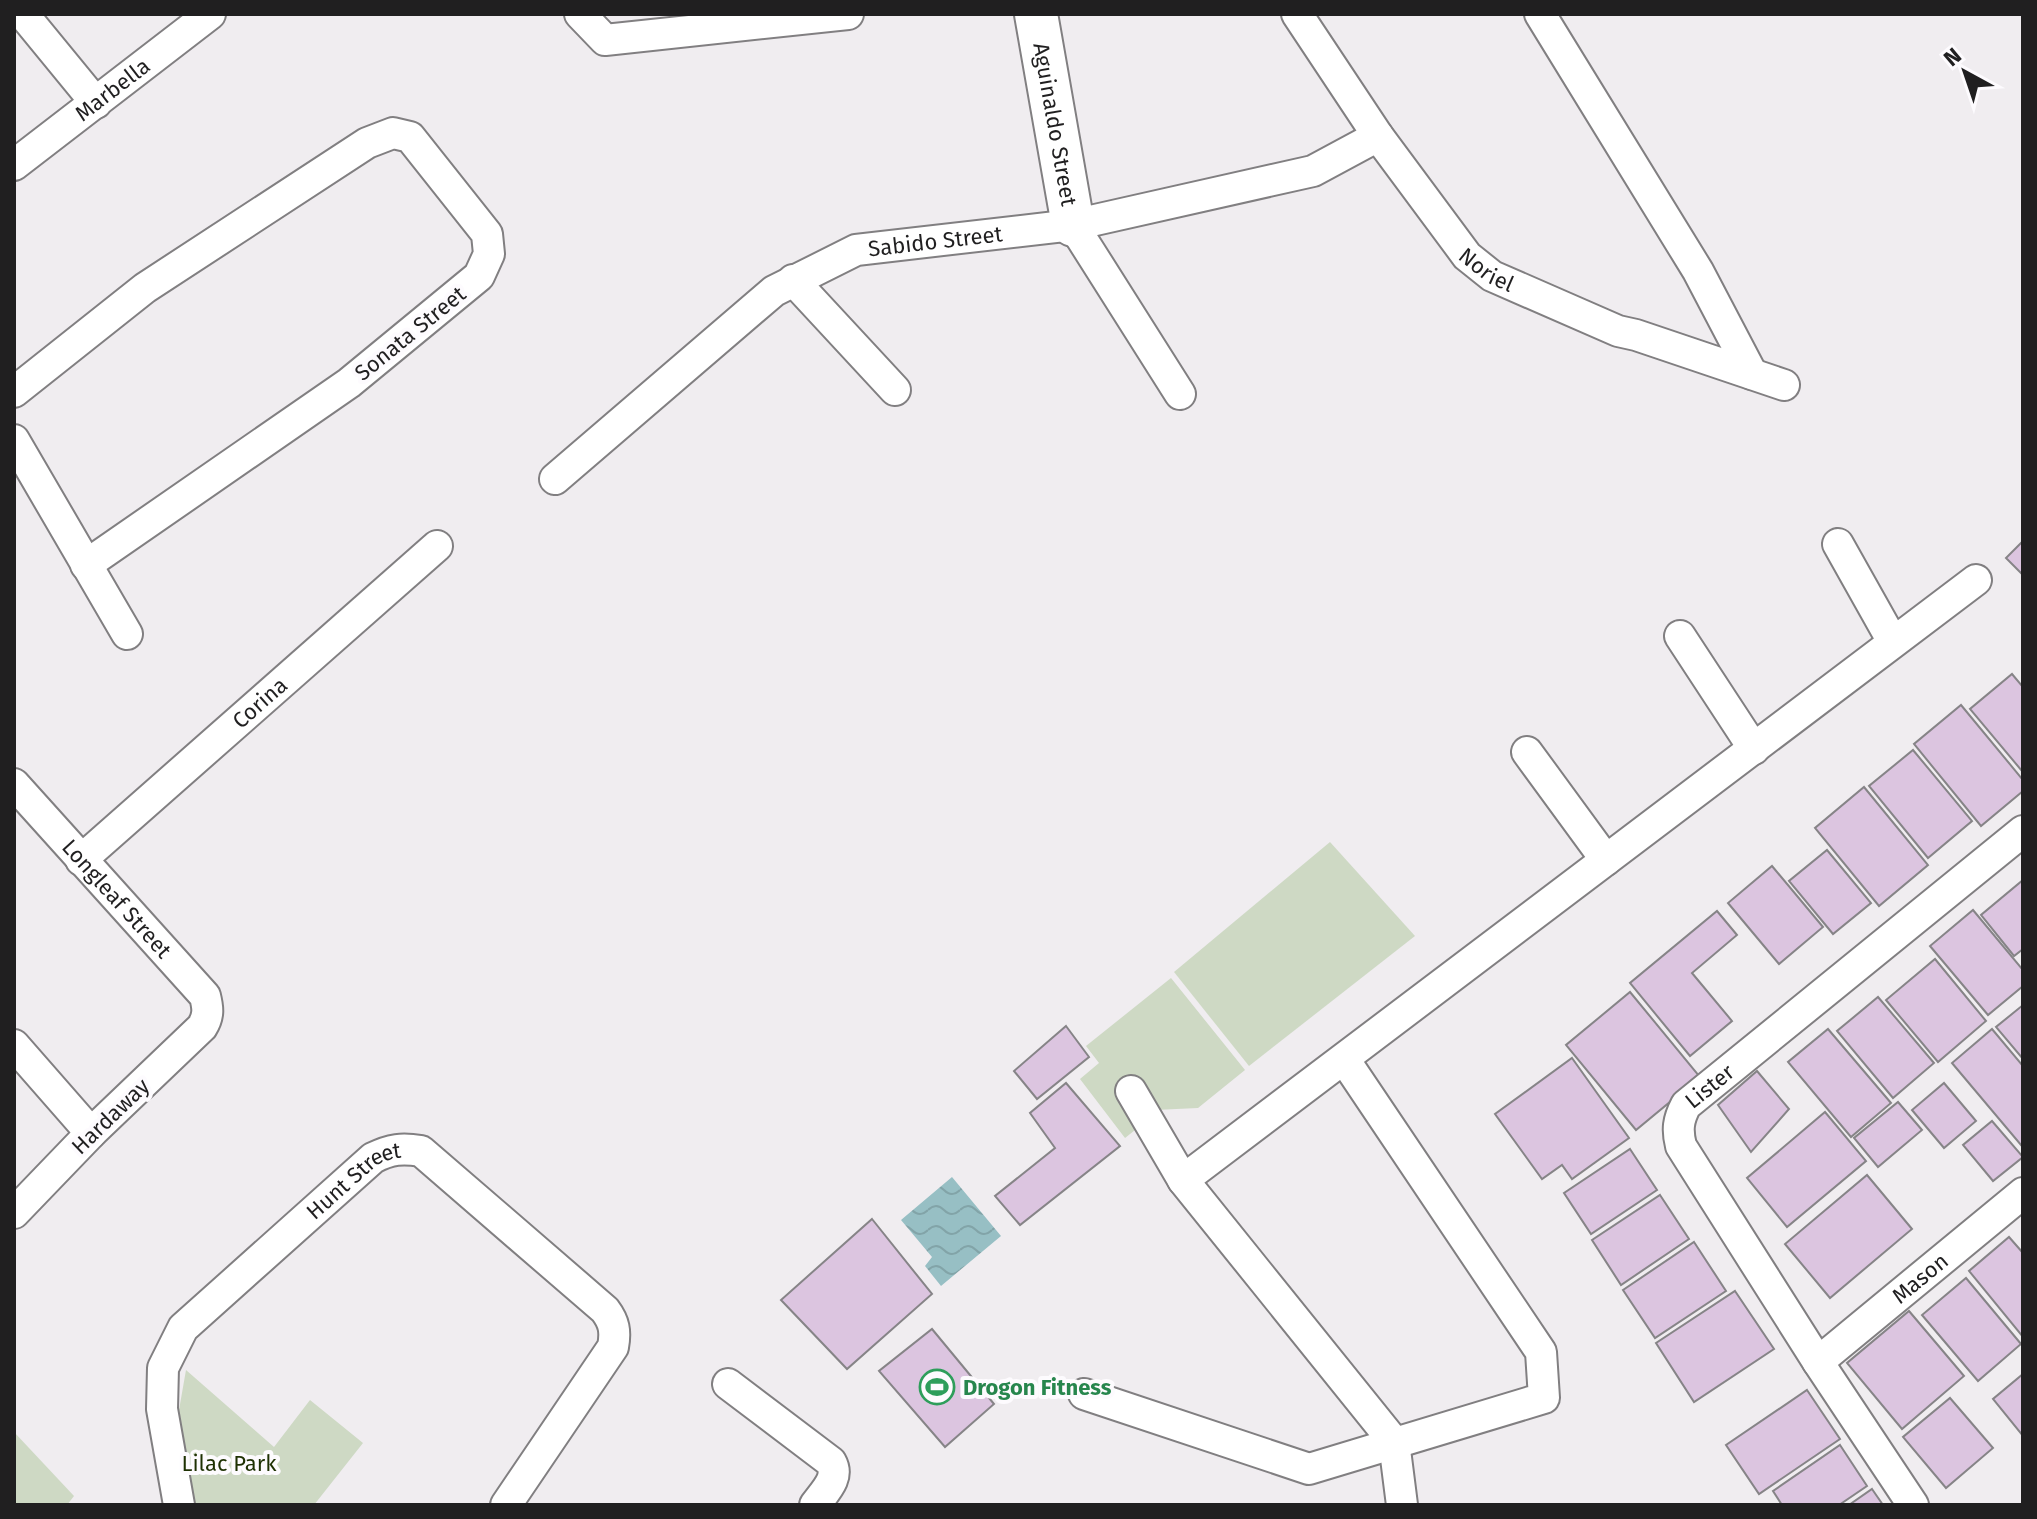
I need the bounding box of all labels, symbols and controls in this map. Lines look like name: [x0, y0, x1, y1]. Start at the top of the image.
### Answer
north arrow: [1925, 32, 2005, 112]
street label: Aguinaldo Street: [1027, 41, 1082, 208]
text: N: [1938, 42, 1967, 72]
street label: Marbella: [70, 52, 155, 127]
street label: Sabido Street: [867, 220, 1004, 263]
street label: Noriel: [1453, 242, 1518, 298]
street label: Sonata Street: [349, 280, 471, 386]
street label: Corina: [227, 672, 293, 734]
street label: Longleaf Street: [56, 834, 177, 964]
street label: Lister: [1680, 1058, 1740, 1114]
street label: Hardaway: [66, 1073, 155, 1160]
street label: Hunt Street: [301, 1137, 402, 1225]
street label: Mason: [1887, 1247, 1954, 1309]
sports icon: Drogon Fitness: [918, 1368, 956, 1406]
place label: Drogon Fitness: [963, 1374, 1112, 1401]
park label: Lilac Park: [181, 1450, 277, 1477]

